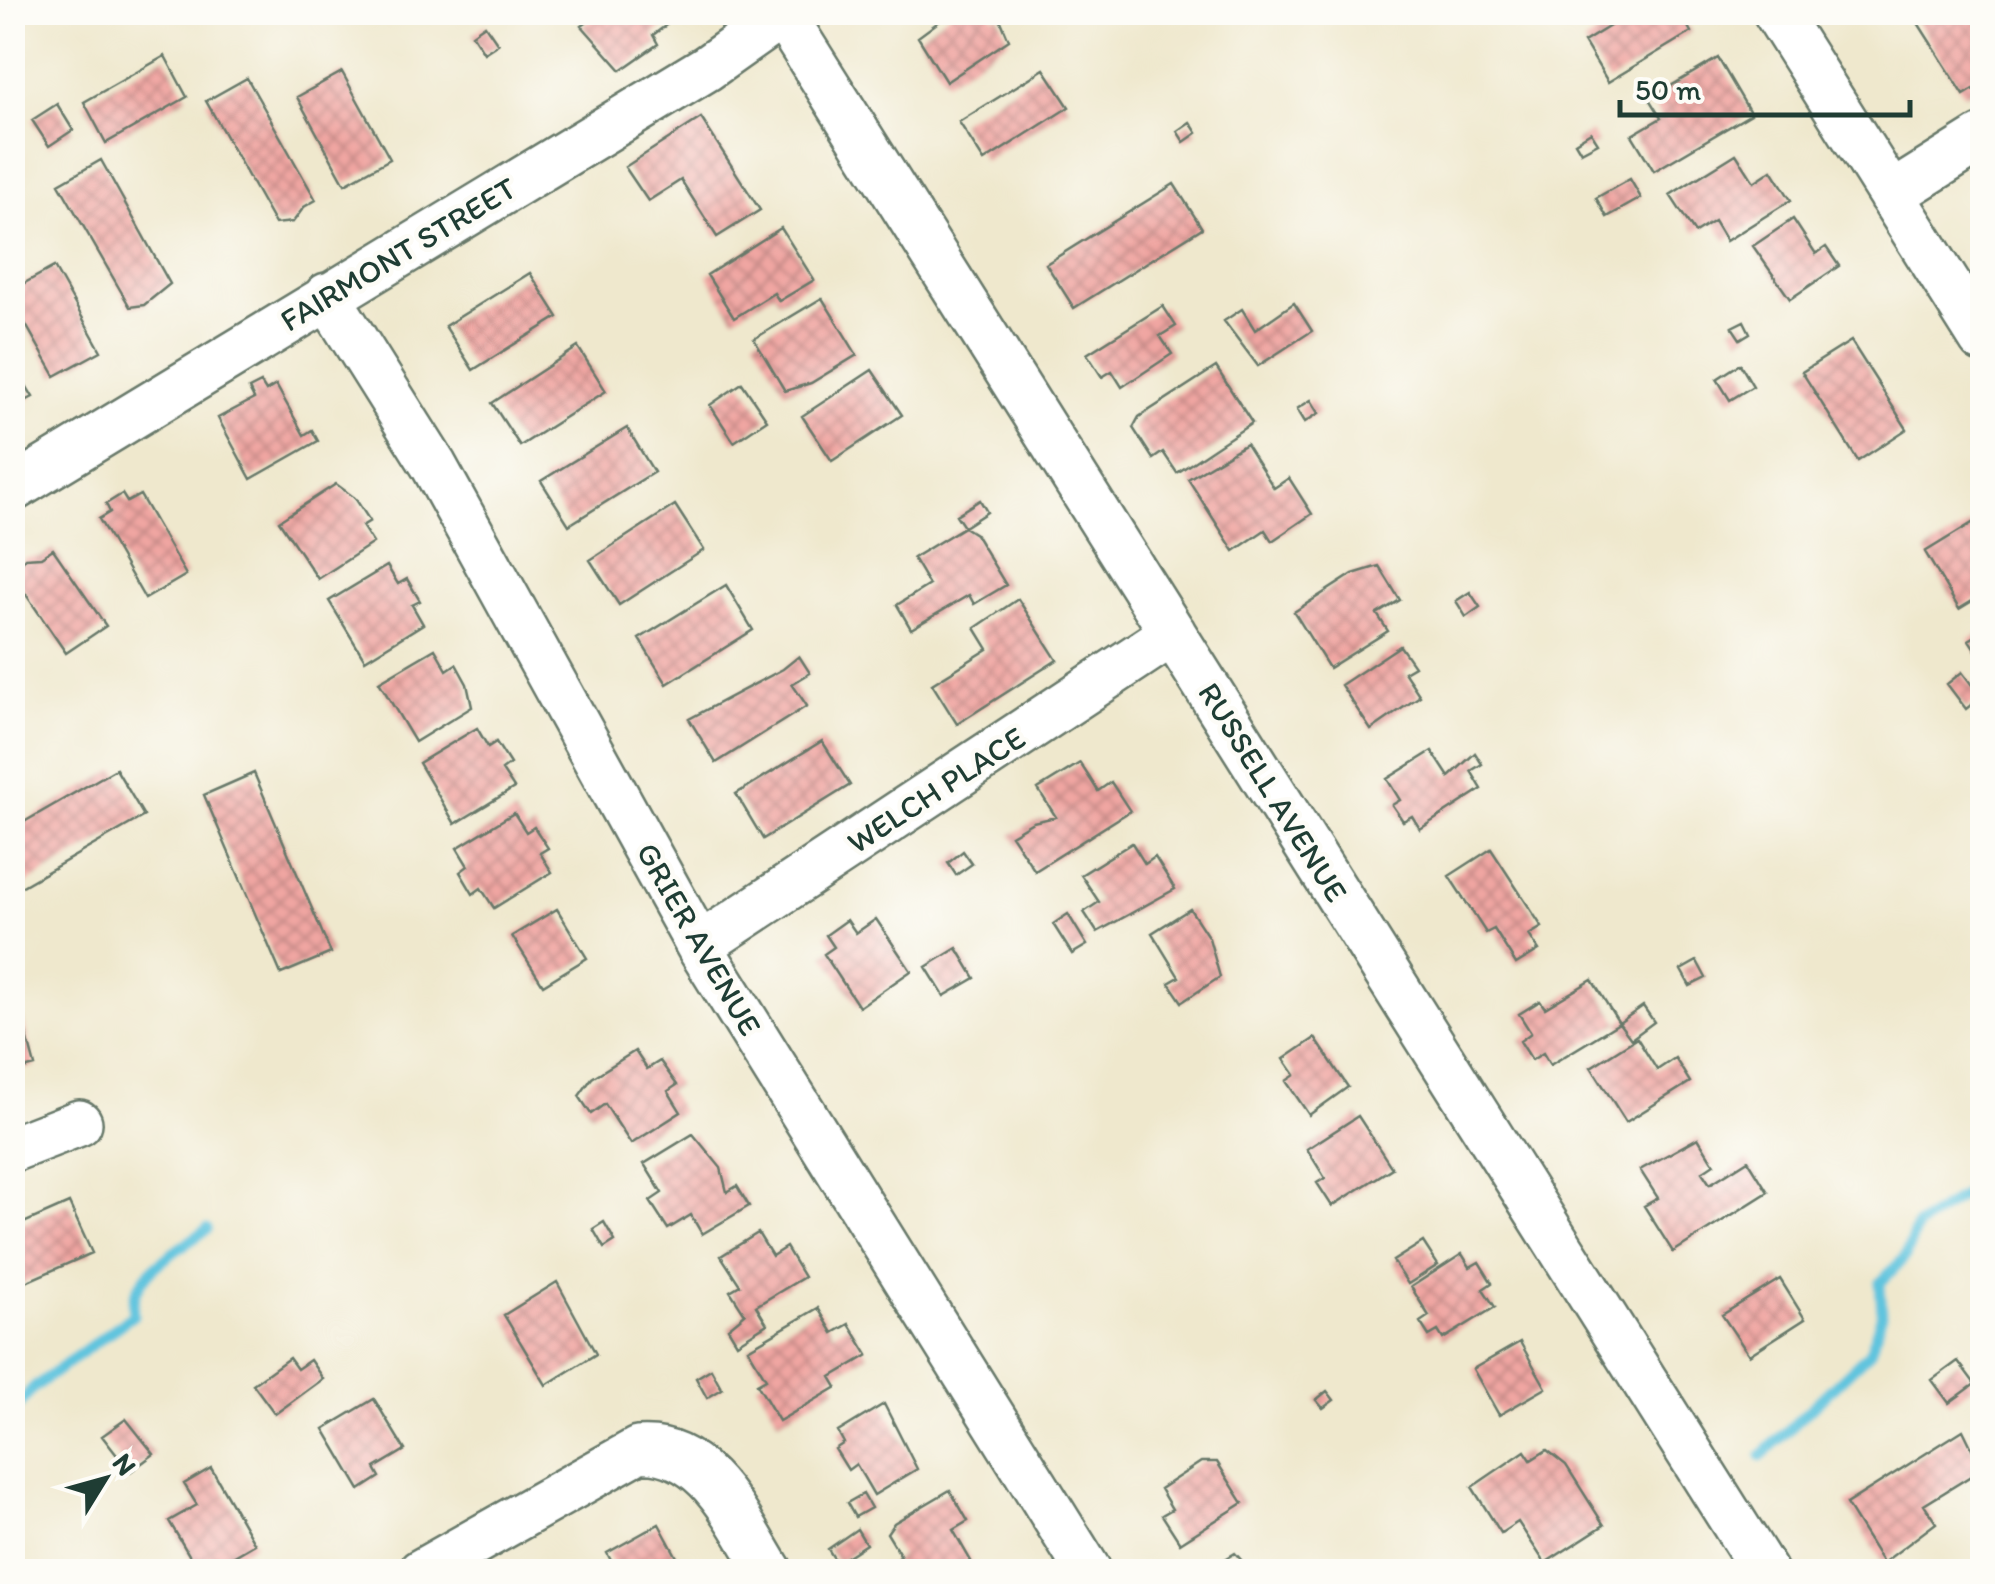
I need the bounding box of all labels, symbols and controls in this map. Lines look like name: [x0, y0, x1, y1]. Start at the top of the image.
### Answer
scale bar: [1620, 55, 1910, 117]
text: 50 m: [1635, 71, 1701, 108]
street label: FAIRMONT STREET: [273, 169, 523, 339]
street label: RUSSELL AVENUE: [1190, 675, 1356, 909]
street label: WELCH PLACE: [840, 718, 1032, 862]
street label: GRIER AVENUE: [628, 836, 770, 1042]
north arrow: [55, 1429, 155, 1529]
text: N: [106, 1446, 144, 1482]

